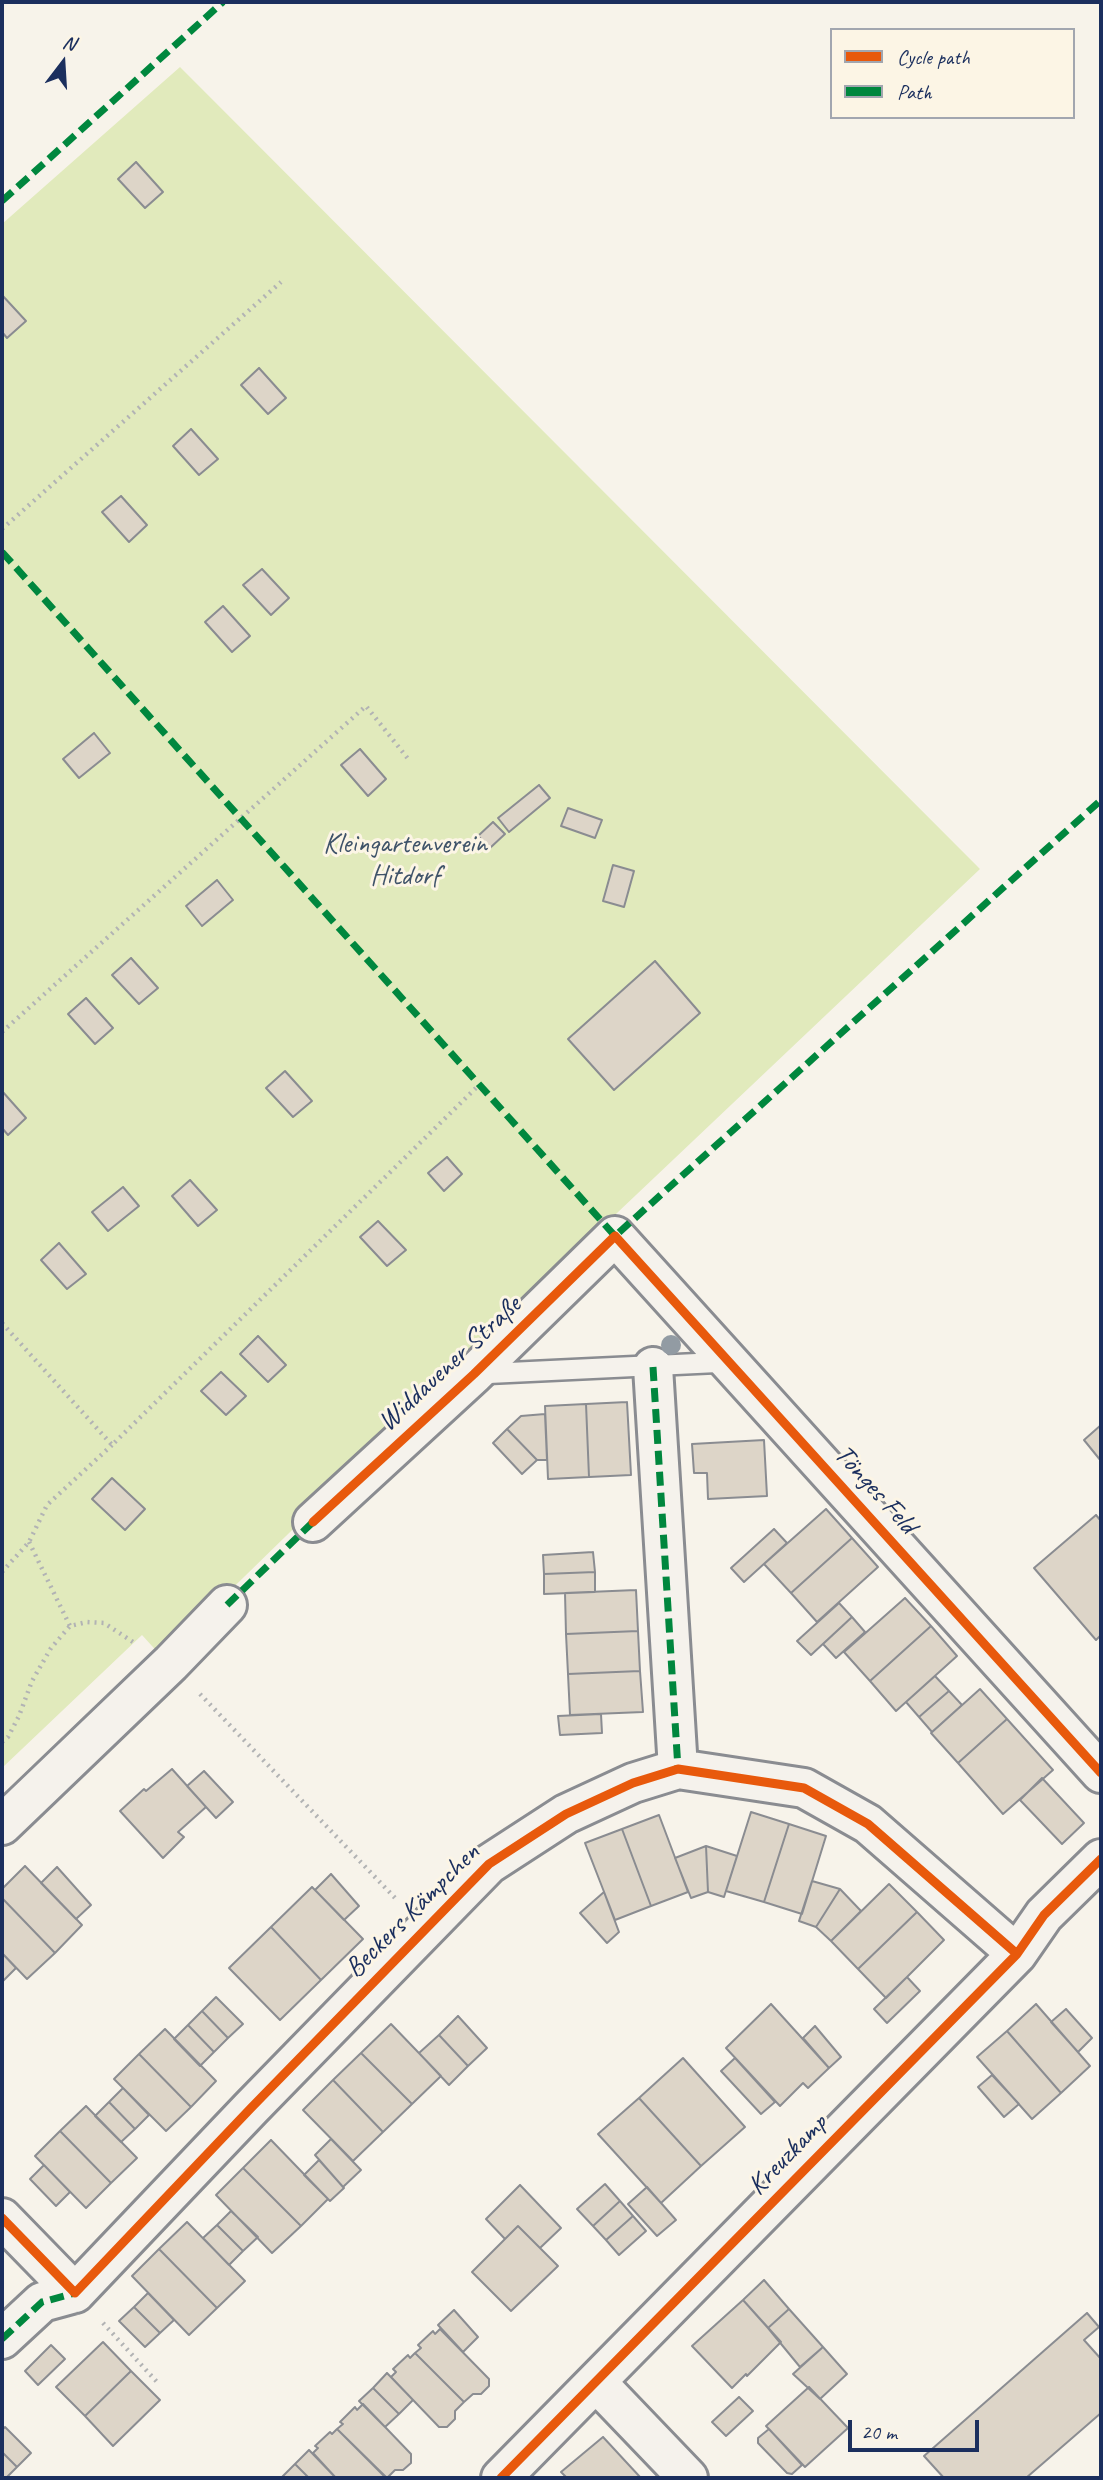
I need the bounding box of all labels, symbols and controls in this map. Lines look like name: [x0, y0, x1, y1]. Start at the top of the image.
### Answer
north arrow: [28, 28, 98, 98]
legend: [830, 28, 1075, 119]
text: N: [60, 30, 78, 56]
text: Cycle path: [897, 44, 970, 70]
text: Path: [897, 79, 932, 105]
park label: Kleingartenverein Hitdorf: [323, 828, 487, 894]
street label: Widdauener Straße: [371, 1289, 529, 1439]
street label: Tönges Feld: [826, 1439, 924, 1541]
street label: Beckers Kämpchen: [339, 1837, 487, 1985]
street label: Kreuzkamp: [741, 2107, 835, 2203]
scale bar: [851, 2406, 982, 2450]
text: 20 m: [861, 2419, 897, 2445]

